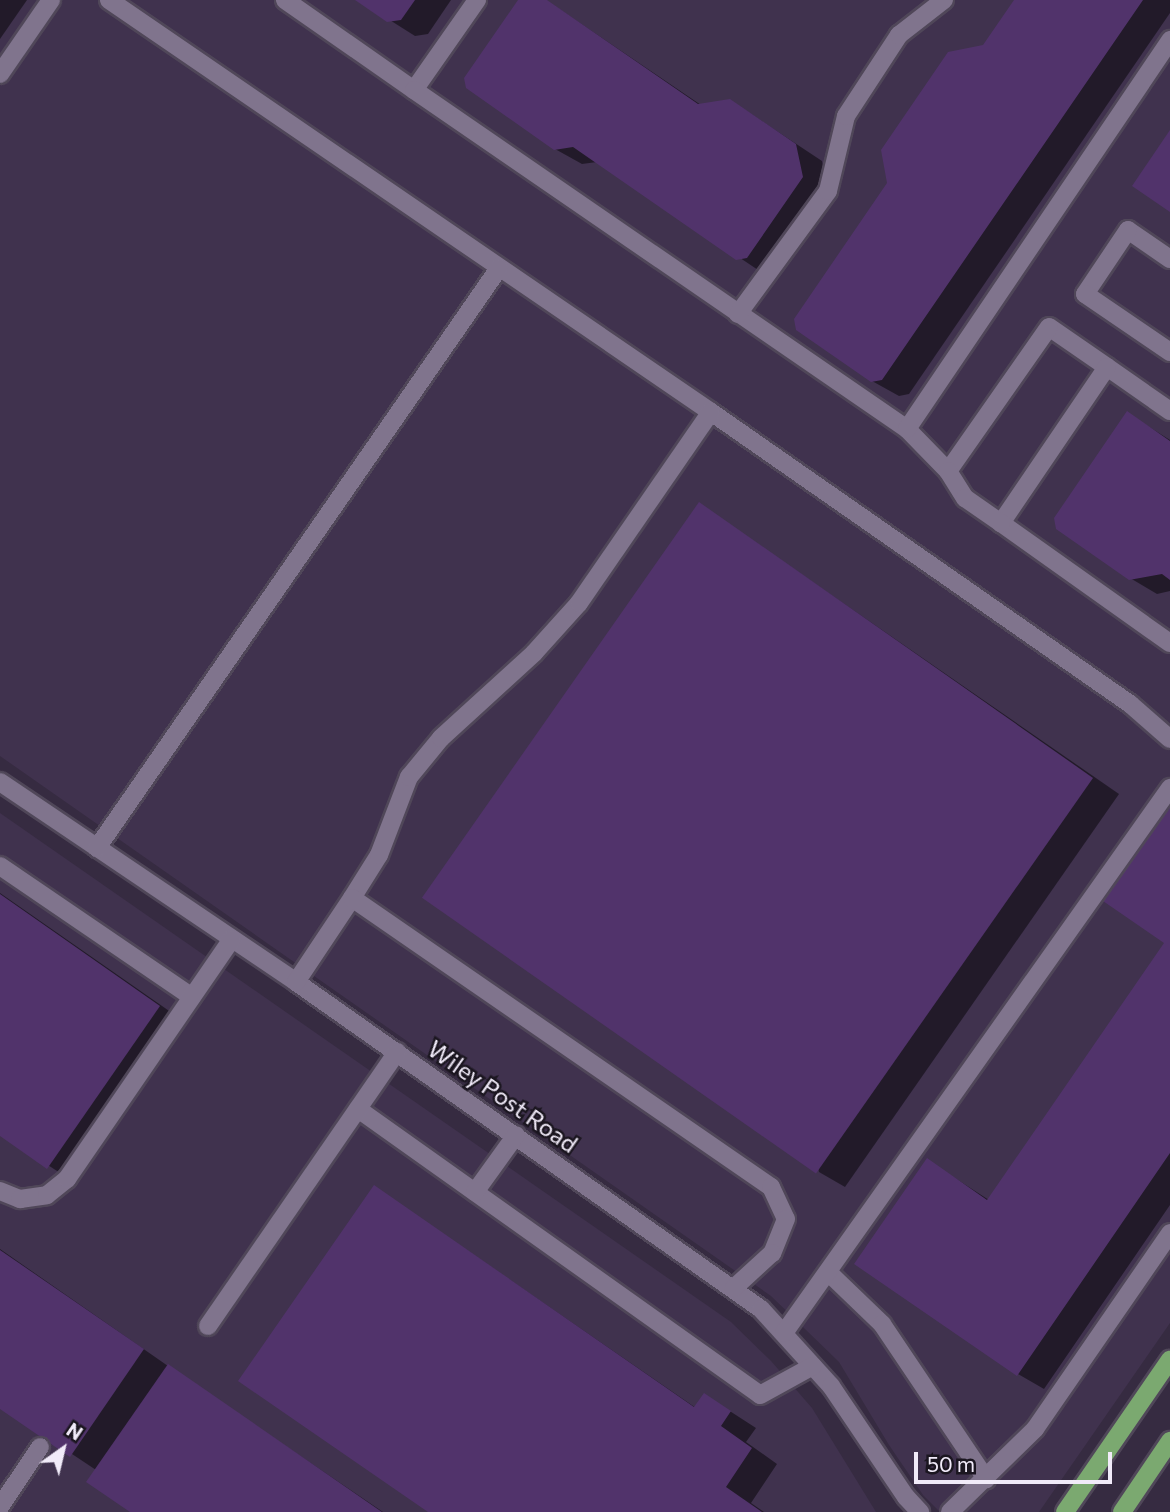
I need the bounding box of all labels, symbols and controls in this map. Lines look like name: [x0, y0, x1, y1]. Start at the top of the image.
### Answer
street label: Wiley Post Road: [423, 1034, 583, 1158]
north arrow: [28, 1414, 98, 1484]
text: N: [63, 1418, 87, 1445]
scale bar: [918, 1438, 1116, 1482]
text: 50 m: [927, 1451, 975, 1476]

